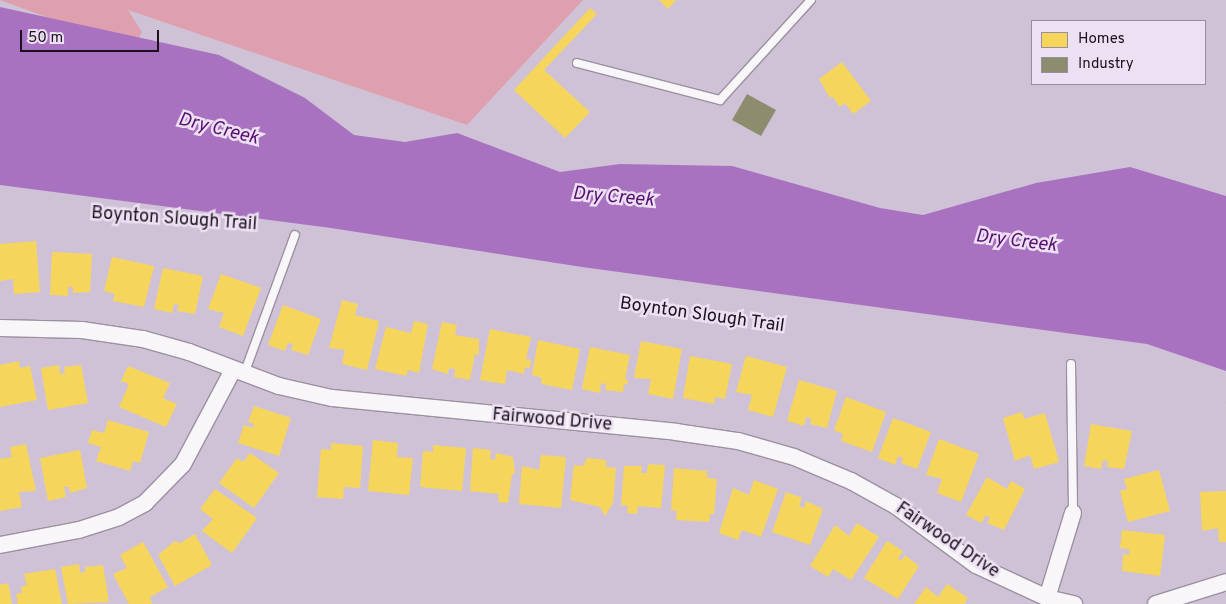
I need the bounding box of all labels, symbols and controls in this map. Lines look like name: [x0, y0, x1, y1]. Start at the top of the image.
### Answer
scale bar: [22, 20, 161, 52]
legend: [1031, 20, 1206, 85]
text: 50 m: [28, 29, 63, 48]
text: Homes: [1078, 30, 1125, 49]
text: Industry: [1078, 55, 1134, 74]
water label: Dry Creek: [176, 109, 260, 151]
water label: Dry Creek: [571, 183, 655, 213]
street label: Boynton Slough Trail: [90, 203, 258, 237]
water label: Dry Creek: [974, 226, 1058, 258]
street label: Boynton Slough Trail: [618, 294, 786, 338]
street label: Fairwood Drive: [491, 405, 613, 437]
street label: Fairwood Drive: [891, 498, 1003, 584]

